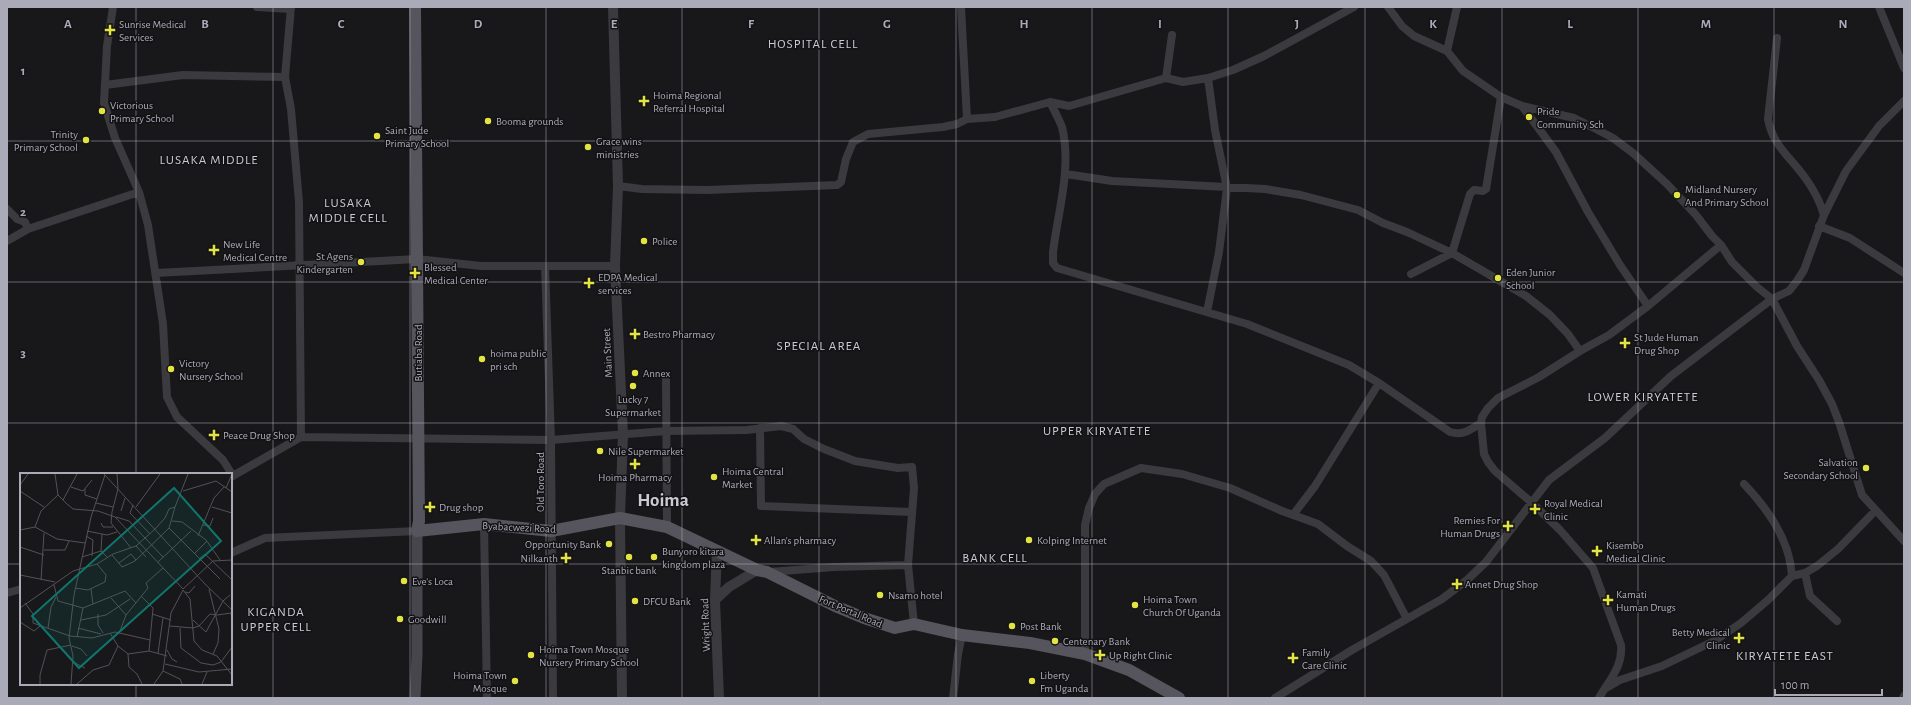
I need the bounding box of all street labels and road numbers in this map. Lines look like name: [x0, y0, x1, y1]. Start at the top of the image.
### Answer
street label: Butiaba Road: [413, 324, 424, 382]
street label: Main Street: [601, 327, 614, 378]
street label: Old Toro Road: [535, 452, 546, 512]
street label: Byabacwezi Road: [482, 520, 556, 535]
street label: Fort Portal Road: [818, 593, 884, 630]
street label: Wright Road: [699, 598, 712, 652]

